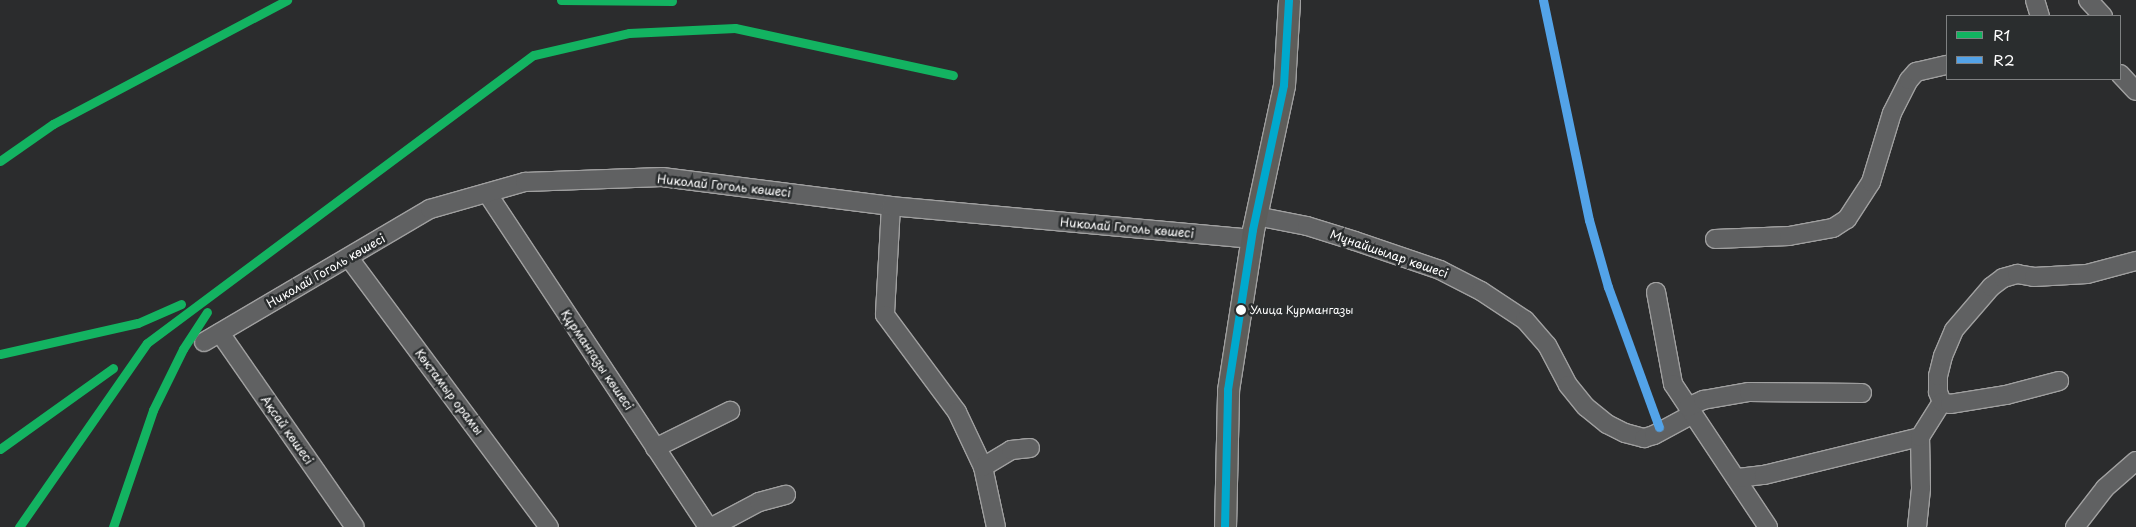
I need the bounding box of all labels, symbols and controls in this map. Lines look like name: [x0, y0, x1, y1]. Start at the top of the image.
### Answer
legend: [1946, 15, 2121, 80]
text: R1: [1993, 23, 2010, 46]
text: R2: [1993, 48, 2015, 71]
street label: Николай Гоголь көшесі: [656, 172, 792, 200]
street label: Николай Гоголь көшесі: [1059, 215, 1195, 241]
street label: Мұнайшылар көшесі: [1328, 227, 1450, 281]
street label: Николай Гоголь көшесі: [264, 231, 388, 311]
place label: Улица Курмангазы: [1250, 303, 1354, 317]
marker: Улица Курмангазы: [1236, 305, 1246, 315]
street label: Құрманғазы көшесі: [558, 307, 636, 413]
street label: Көктамыр орамы: [412, 346, 486, 438]
street label: Ақсай көшесі: [258, 393, 316, 467]

